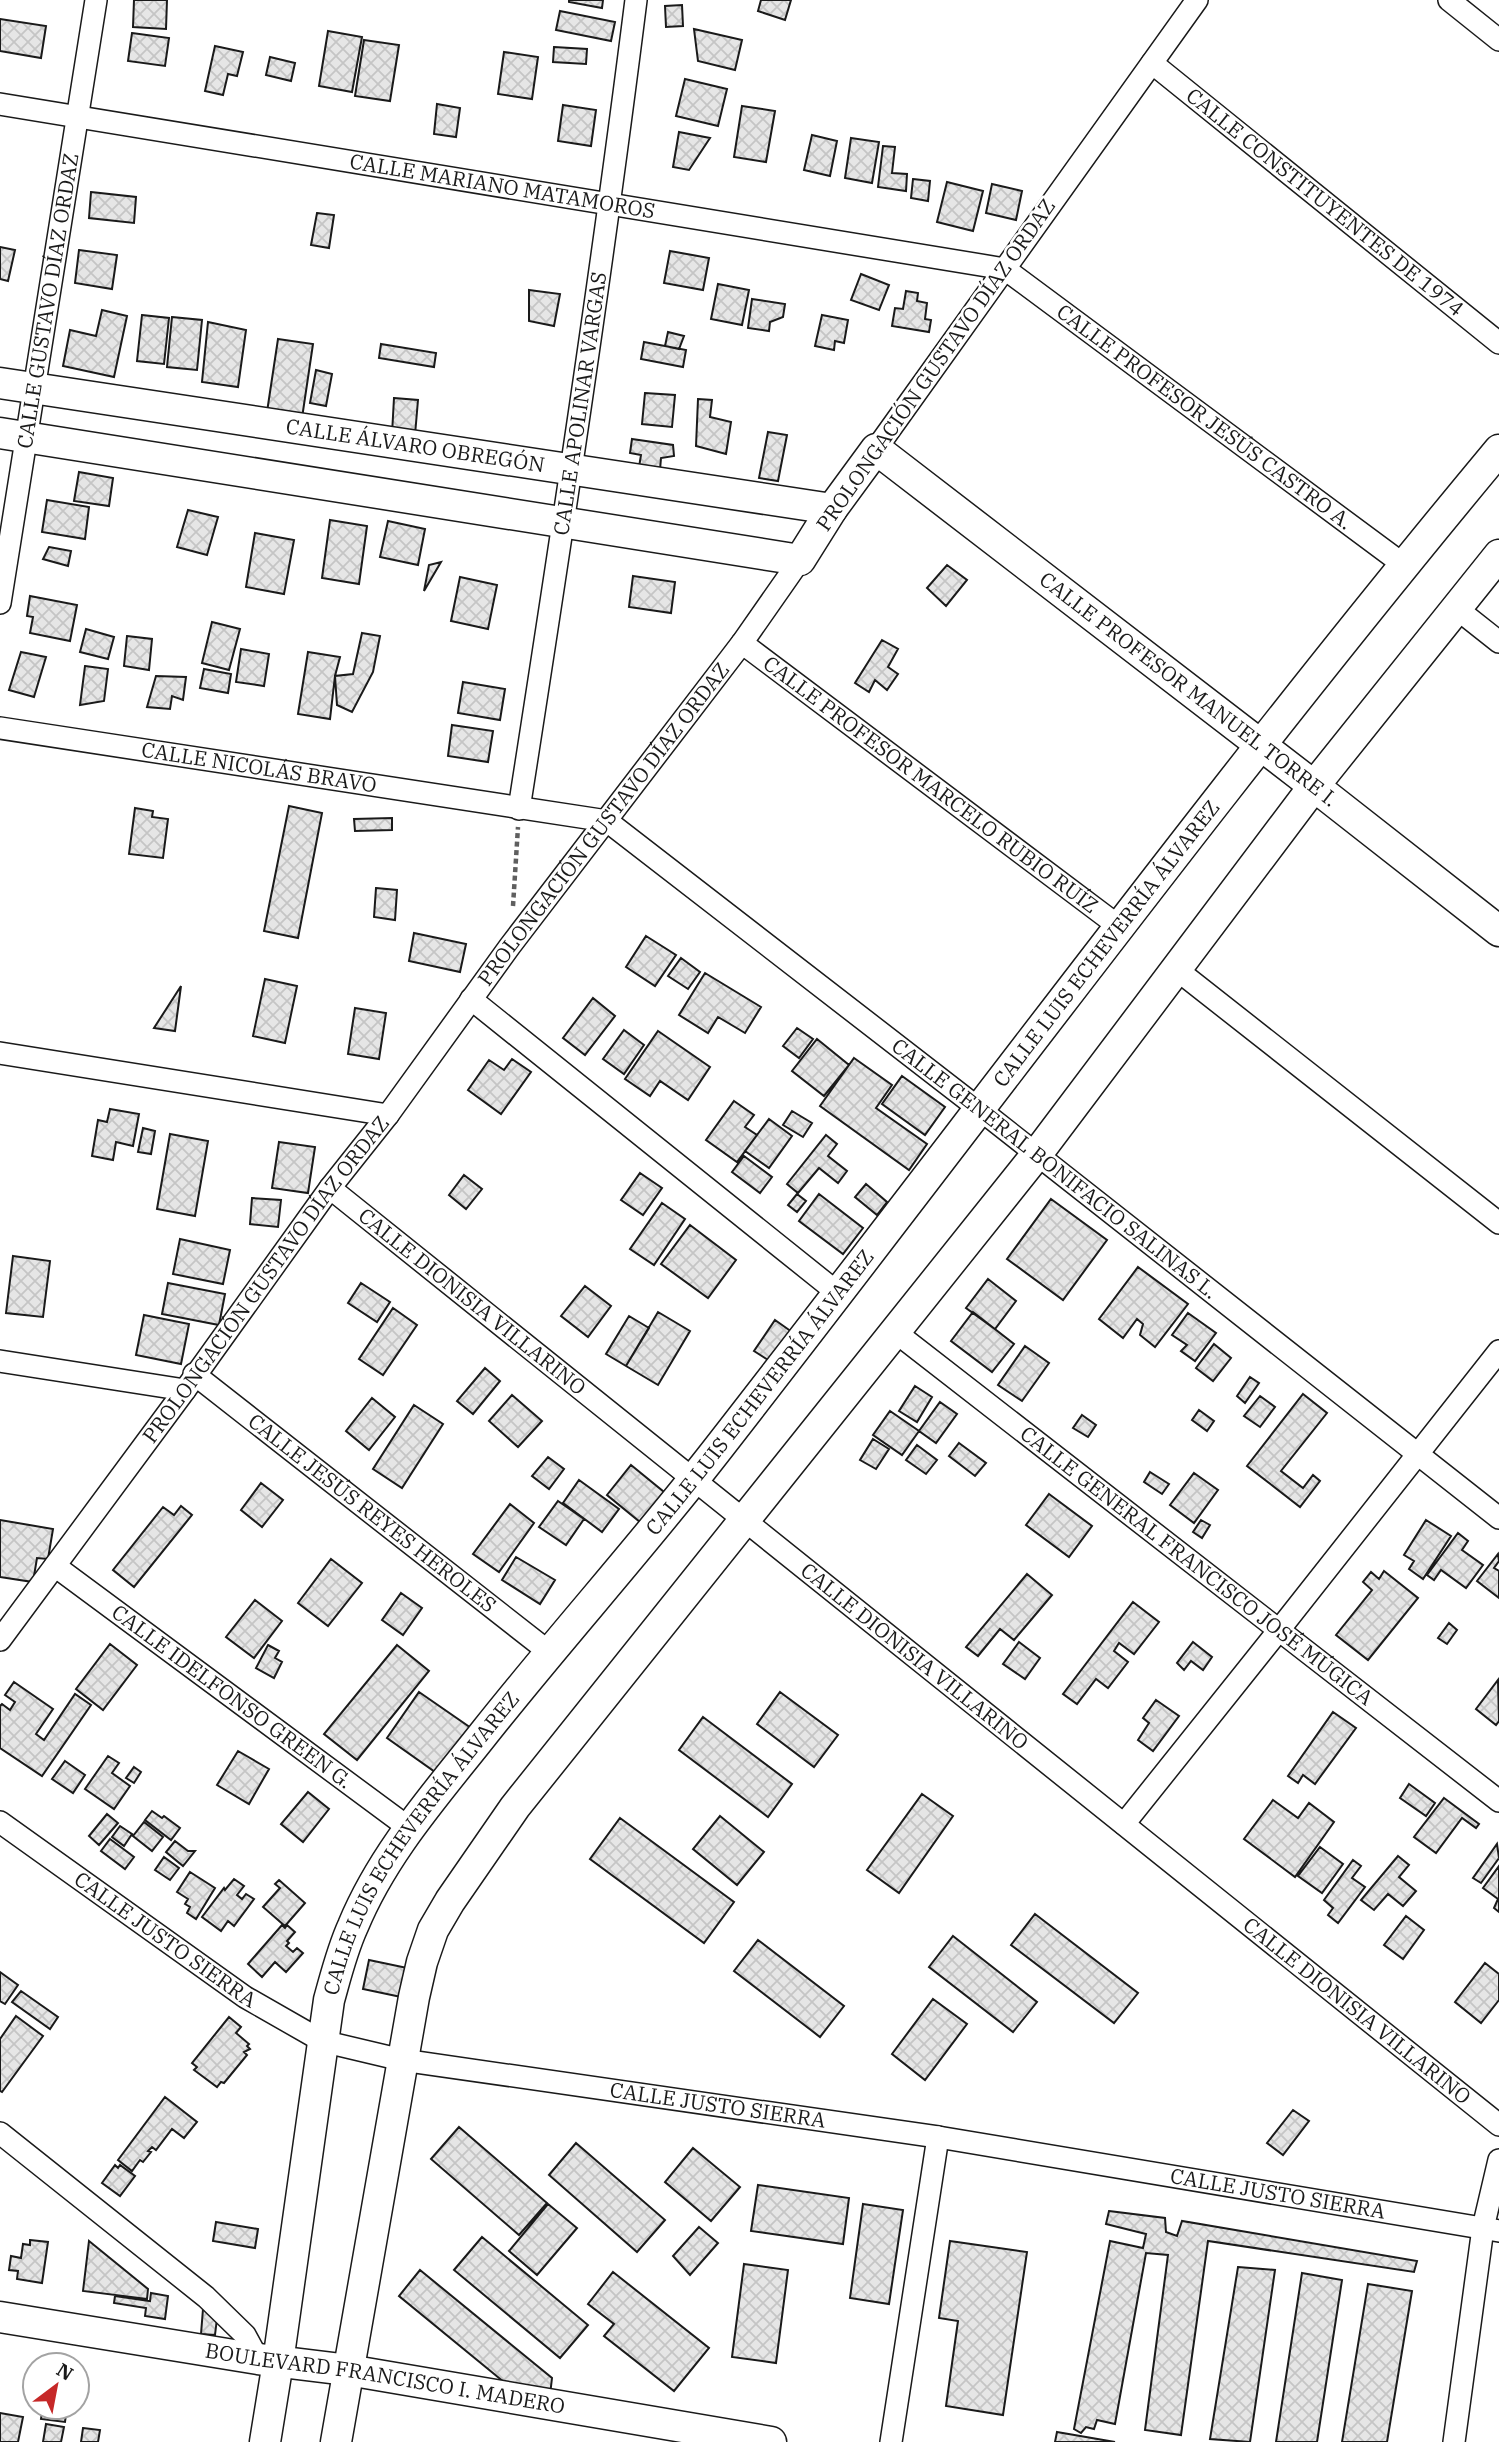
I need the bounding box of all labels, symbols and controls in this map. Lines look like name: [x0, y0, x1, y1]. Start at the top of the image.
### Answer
street label: CALLE CONSTITUYENTES DE 1974: [1181, 81, 1470, 322]
street label: CALLE MARIANO MATAMOROS: [348, 147, 657, 224]
street label: CALLE GUSTAVO DÍAZ ORDAZ: [10, 151, 84, 451]
street label: PROLONGACIÓN GUSTAVO DÍAZ ORDAZ: [809, 193, 1061, 536]
street label: CALLE APOLINAR VARGAS: [546, 270, 613, 537]
street label: CALLE PROFESOR JESÚS CASTRO A.: [1052, 297, 1359, 535]
street label: CALLE ÁLVARO OBREGÓN: [284, 411, 547, 478]
street label: CALLE PROFESOR MANUEL TORRE I.: [1034, 565, 1344, 813]
street label: CALLE PROFESOR MARCELO RUBIO RUÍZ: [758, 649, 1105, 919]
street label: PROLONGACIÓN GUSTAVO DÍAZ ORDAZ: [471, 656, 735, 991]
street label: CALLE NICOLÁS BRAVO: [140, 735, 379, 799]
street label: CALLE LUIS ECHEVERRÍA ÁLVAREZ: [986, 794, 1226, 1092]
street label: CALLE GENERAL BONIFACIO SALINAS L.: [886, 1031, 1224, 1305]
street label: PROLONGACIÓN GUSTAVO DÍAZ ORDAZ: [136, 1110, 395, 1448]
street label: CALLE DIONISIA VILLARINO: [353, 1201, 592, 1401]
street label: CALLE LUIS ECHEVERRÍA ÁLVAREZ: [639, 1243, 880, 1541]
street label: CALLE JESÚS REYES HEROLES: [243, 1407, 502, 1618]
street label: CALLE GENERAL FRANCISCO JOSÉ MÚGICA: [1015, 1419, 1380, 1711]
street label: CALLE DIONISIA VILLARINO: [795, 1556, 1035, 1756]
street label: CALLE IDELFONSO GREEN G.: [106, 1598, 359, 1794]
street label: CALLE LUIS ECHEVERRÍA ÁLVAREZ: [316, 1685, 525, 1998]
street label: CALLE JUSTO SIERRA: [69, 1865, 262, 2014]
street label: CALLE DIONISIA VILLARINO: [1238, 1910, 1477, 2110]
street label: CALLE JUSTO SIERRA: [608, 2075, 828, 2134]
street label: CALLE JUSTO SIERRA: [1168, 2161, 1388, 2225]
street label: BOULEVARD FRANCISCO I. MADERO: [203, 2336, 567, 2420]
north arrow: [21, 2351, 91, 2421]
text: N: [52, 2357, 78, 2386]

